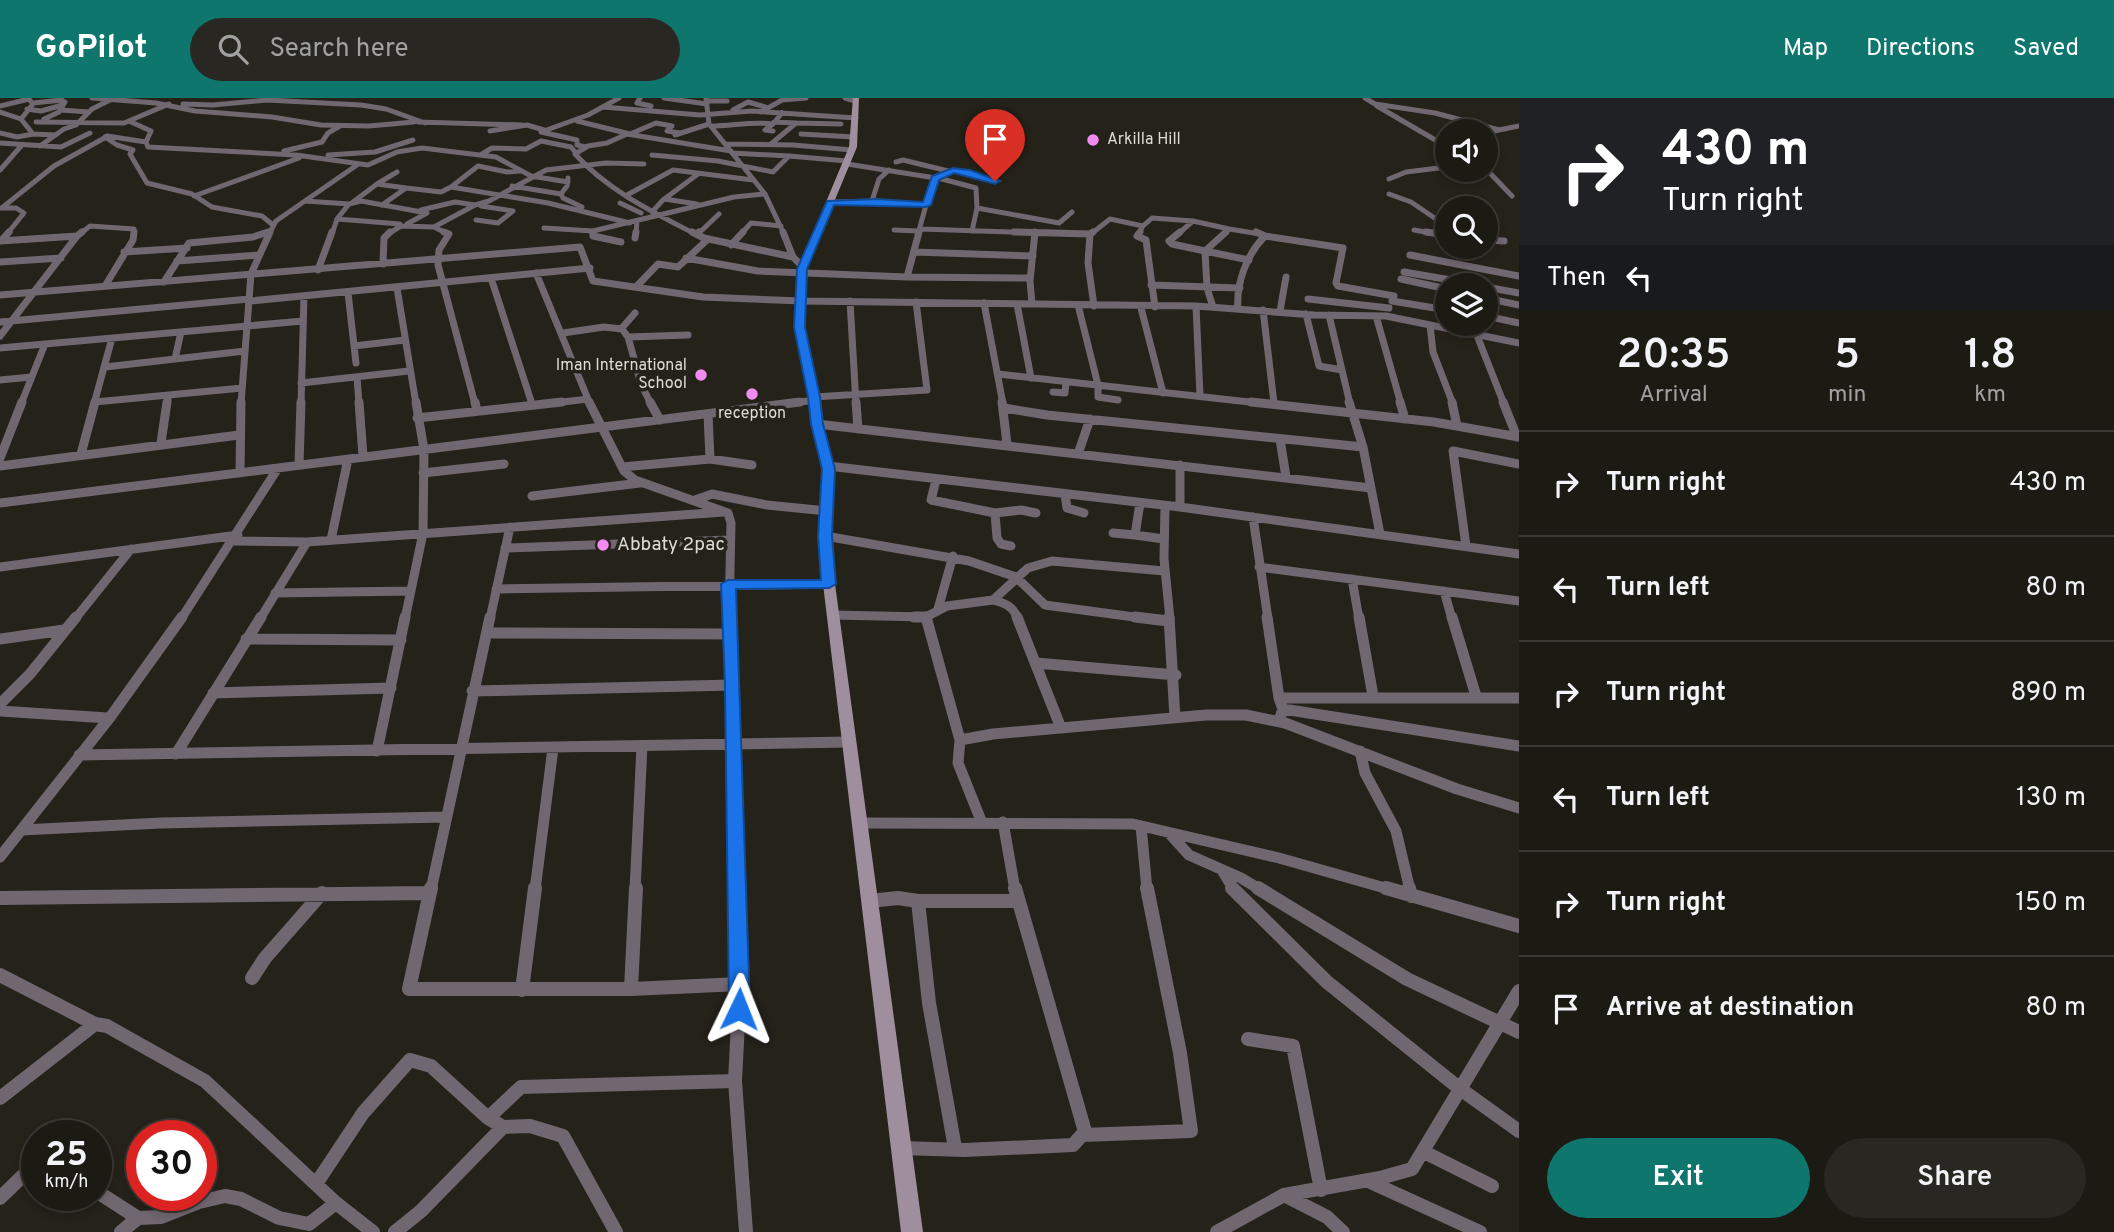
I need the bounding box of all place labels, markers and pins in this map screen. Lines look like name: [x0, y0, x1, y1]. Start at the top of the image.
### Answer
pin: [965, 109, 1025, 181]
place label: Arkilla Hill: [1107, 130, 1181, 150]
marker: Arkilla Hill: [1085, 132, 1101, 148]
place label: Iman International School: [556, 356, 687, 394]
marker: Iman International School: [693, 367, 709, 383]
marker: reception: [744, 386, 760, 402]
place label: reception: [718, 404, 786, 424]
place label: Abbaty 2pac: [617, 533, 725, 557]
marker: Abbaty 2pac: [595, 537, 611, 553]

